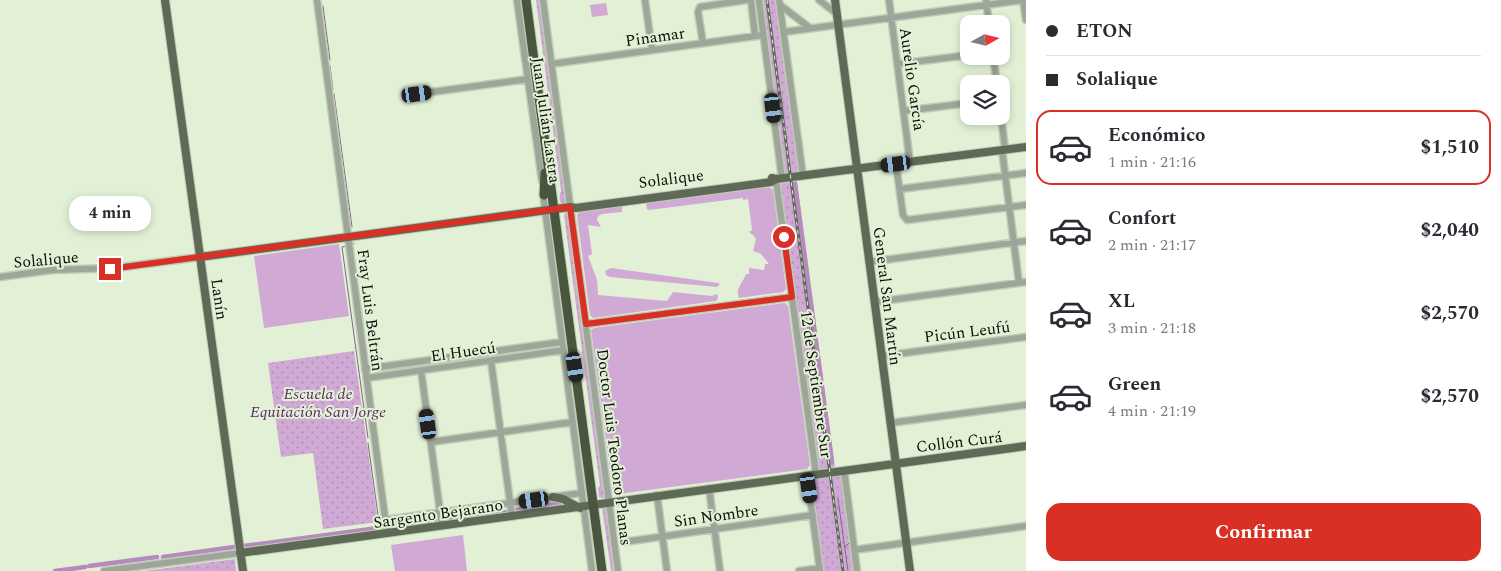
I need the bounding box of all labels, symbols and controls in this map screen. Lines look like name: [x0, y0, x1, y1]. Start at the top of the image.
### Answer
north arrow: [960, 15, 1010, 65]
map controls: [960, 15, 1010, 125]
text: ETON: [1076, 17, 1133, 46]
street label: Pinamar: [624, 21, 687, 53]
street label: Aurelio García: [893, 26, 931, 133]
street label: Juan Julián Lastra: [525, 56, 567, 185]
text: Solalique: [1076, 65, 1158, 94]
button: layers: [960, 75, 1010, 125]
car: [401, 84, 432, 104]
car: [763, 92, 782, 124]
text: Económico: [1108, 121, 1205, 150]
icon: car: [1048, 125, 1093, 170]
text: $1,510: [1421, 133, 1479, 162]
text: 1 min · 21:16: [1108, 150, 1196, 174]
car: [880, 155, 911, 173]
street label: Solalique: [637, 163, 705, 195]
callout: 4 min: [69, 196, 151, 232]
text: 4 min: [89, 201, 131, 225]
text: Confort: [1108, 204, 1176, 233]
icon: car: [1048, 208, 1093, 253]
text: $2,040: [1421, 216, 1479, 245]
street label: General San Martín: [867, 225, 907, 367]
route start: [773, 226, 795, 248]
text: 2 min · 21:17: [1108, 233, 1196, 257]
street label: Solalique: [13, 245, 80, 275]
street label: Fray Luis Beltrán: [351, 248, 389, 373]
route end: [99, 258, 121, 280]
street label: Lanín: [204, 277, 234, 321]
text: XL: [1108, 287, 1135, 316]
icon: car: [1048, 291, 1093, 336]
text: $2,570: [1421, 299, 1479, 328]
street label: 12 de Septiembre Sur: [794, 309, 838, 460]
street label: Picún Leufú: [923, 315, 1012, 349]
text: 3 min · 21:18: [1108, 316, 1196, 340]
street label: El Huecú: [429, 336, 497, 368]
street label: Doctor Luis Teodoro Planas: [590, 347, 638, 547]
car: [565, 351, 584, 383]
text: Green: [1108, 370, 1161, 399]
icon: car: [1048, 374, 1093, 419]
park label: Escuela de Equitación San Jorge: [250, 382, 386, 424]
text: $2,570: [1421, 382, 1479, 411]
text: 4 min · 21:19: [1108, 399, 1196, 423]
car: [418, 408, 437, 440]
street label: Collón Curá: [915, 425, 1004, 459]
car: [799, 472, 818, 504]
car: [518, 490, 549, 510]
street label: Sargento Bejarano: [372, 493, 504, 535]
street label: Sin Nombre: [672, 498, 760, 534]
button: Confirmar: [1046, 503, 1481, 561]

